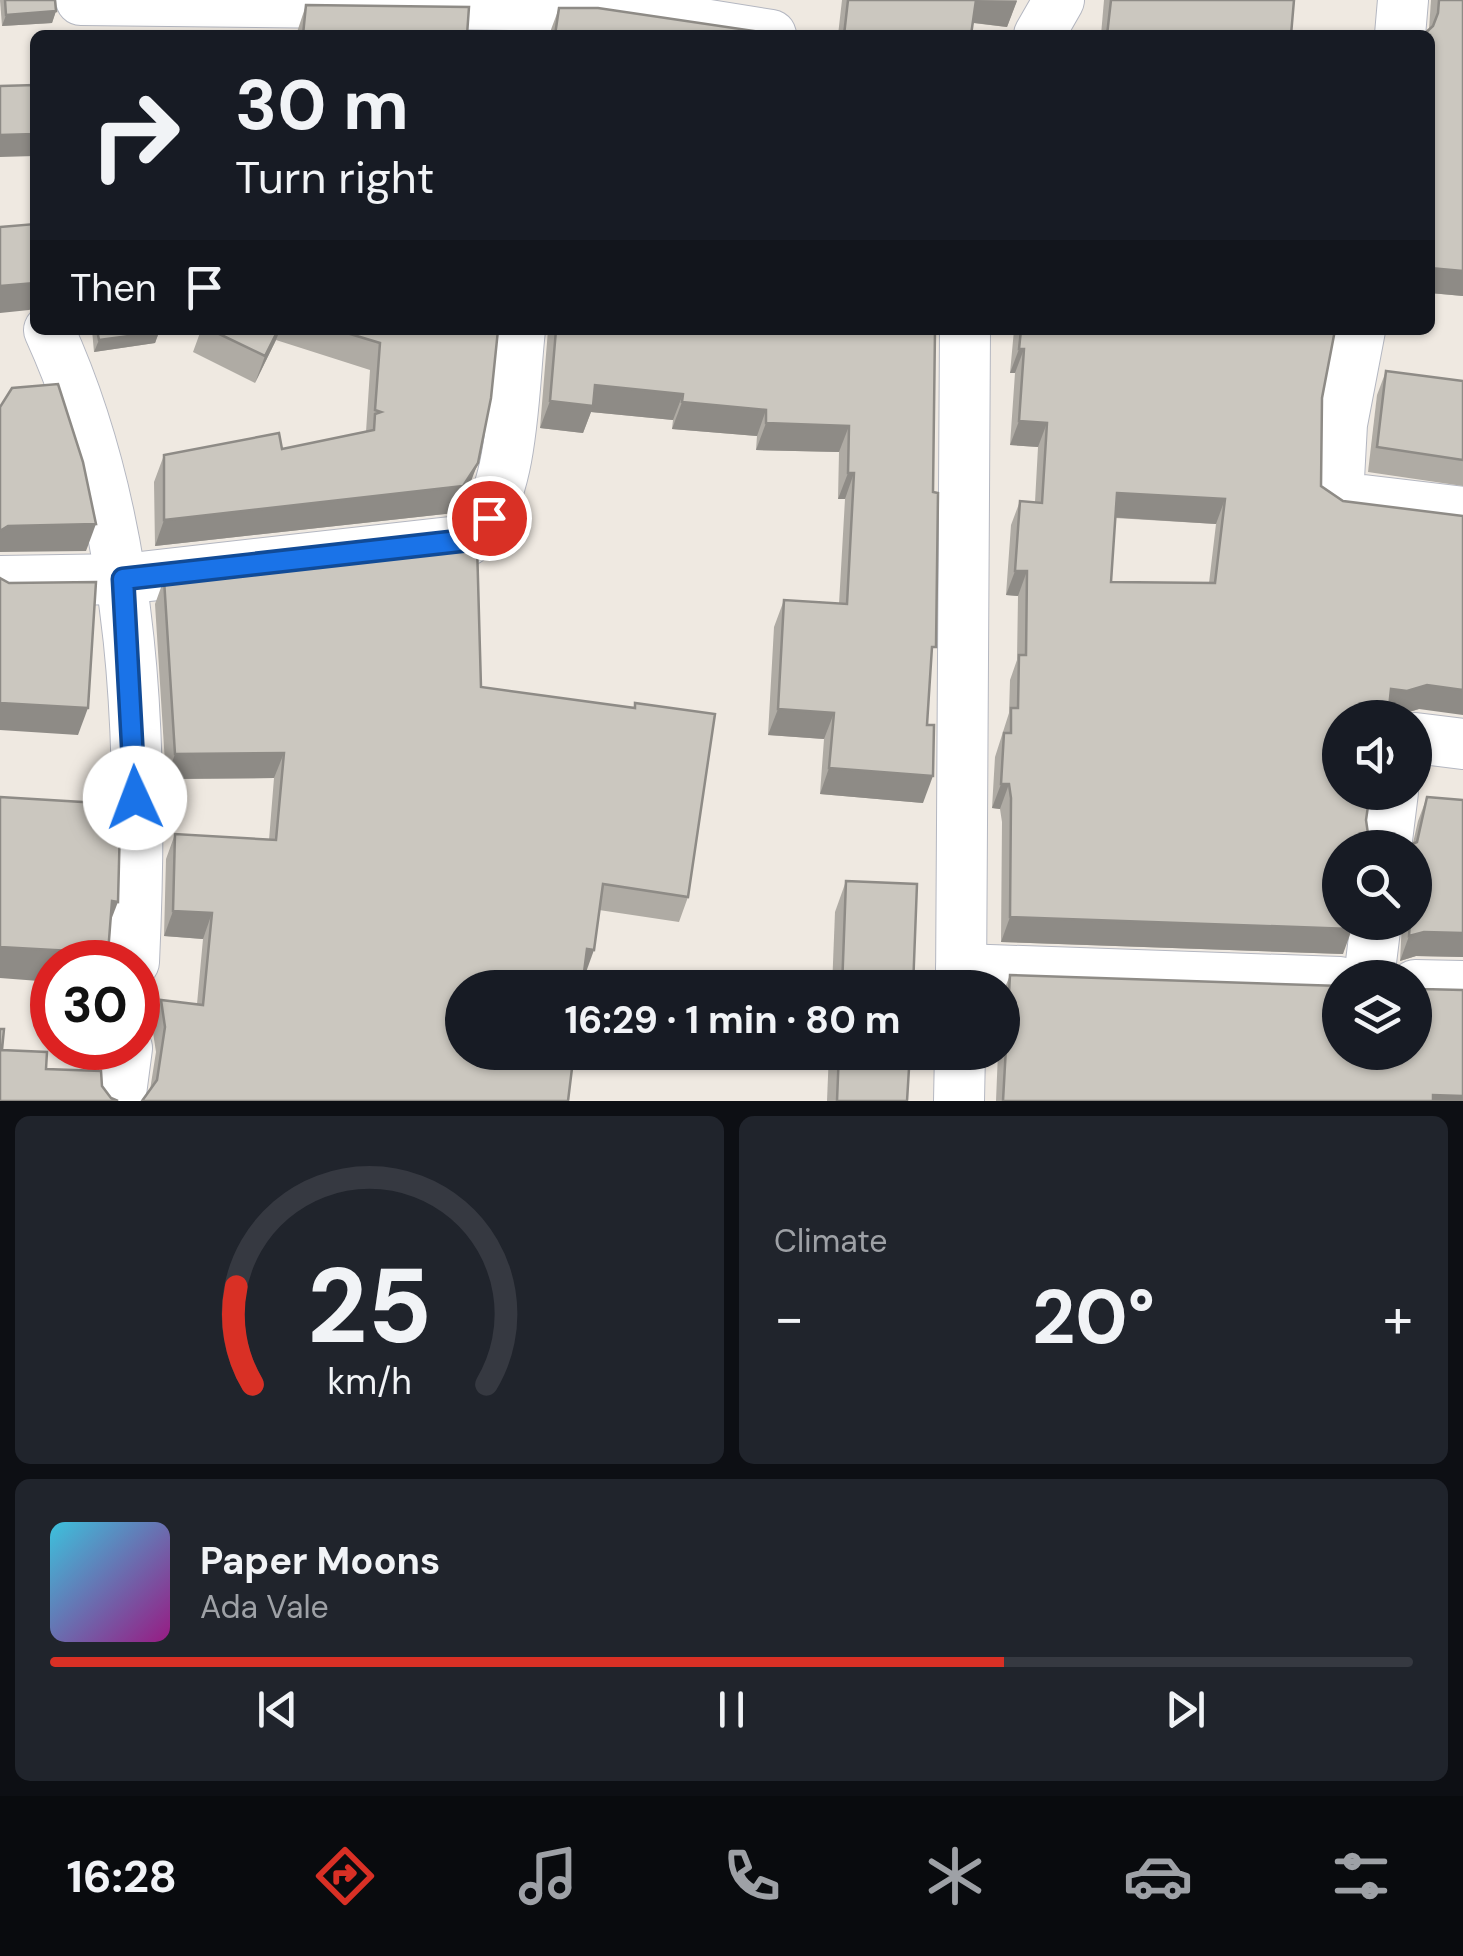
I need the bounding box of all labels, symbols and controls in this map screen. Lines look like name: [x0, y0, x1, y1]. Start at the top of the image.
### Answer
text: 30 m: [235, 60, 409, 151]
icon: right: [70, 70, 200, 200]
text: Turn right: [235, 148, 434, 207]
icon: arrive: [177, 260, 232, 315]
text: Then: [70, 263, 157, 313]
pin: [447, 476, 532, 561]
icon: arrive: [462, 491, 517, 546]
map controls: [1322, 700, 1432, 1070]
button: sound: [1322, 700, 1432, 810]
position arrow: [83, 746, 187, 850]
button: search: [1322, 830, 1432, 940]
speed limit sign: 30: [30, 940, 160, 1070]
button: layers: [1322, 960, 1432, 1070]
text: 16:29 · 1 min · 80 m: [564, 995, 901, 1045]
text: Climate: [774, 1220, 888, 1262]
text: 25: [307, 1239, 432, 1374]
text: 20°: [1032, 1269, 1155, 1366]
text: −: [774, 1282, 804, 1354]
text: +: [1383, 1282, 1413, 1354]
text: km/h: [327, 1359, 412, 1405]
text: Paper Moons: [200, 1536, 440, 1586]
text: Ada Vale: [200, 1586, 329, 1628]
icon: previous: [250, 1682, 305, 1737]
icon: pause: [704, 1682, 759, 1737]
icon: next: [1158, 1682, 1213, 1737]
icon: directions: [310, 1841, 380, 1911]
icon: music: [513, 1841, 583, 1911]
icon: phone: [717, 1841, 787, 1911]
icon: climate: [920, 1841, 990, 1911]
icon: car: [1123, 1841, 1193, 1911]
icon: filters: [1326, 1841, 1396, 1911]
text: 16:28: [67, 1847, 177, 1906]

